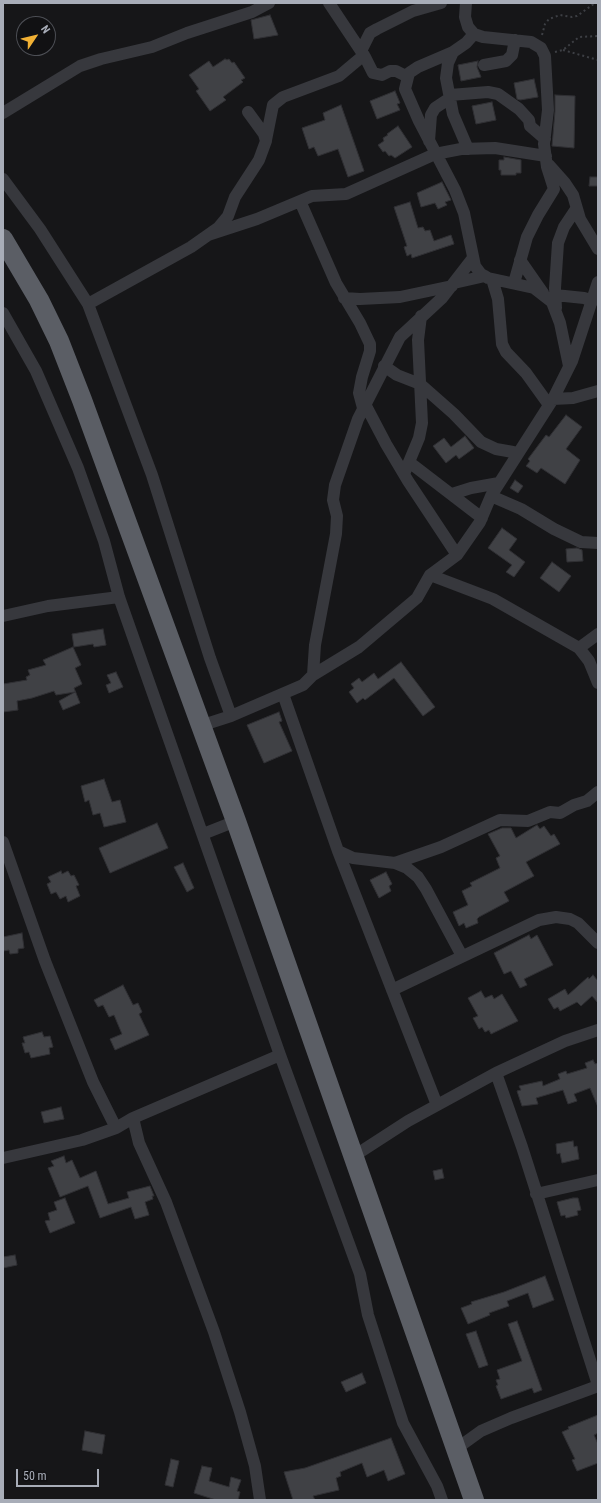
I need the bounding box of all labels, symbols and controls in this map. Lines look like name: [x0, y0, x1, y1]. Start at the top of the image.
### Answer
north arrow: [16, 16, 56, 56]
text: N: [38, 23, 53, 36]
scale bar: [18, 1461, 101, 1487]
text: 50 m: [23, 1469, 47, 1483]

